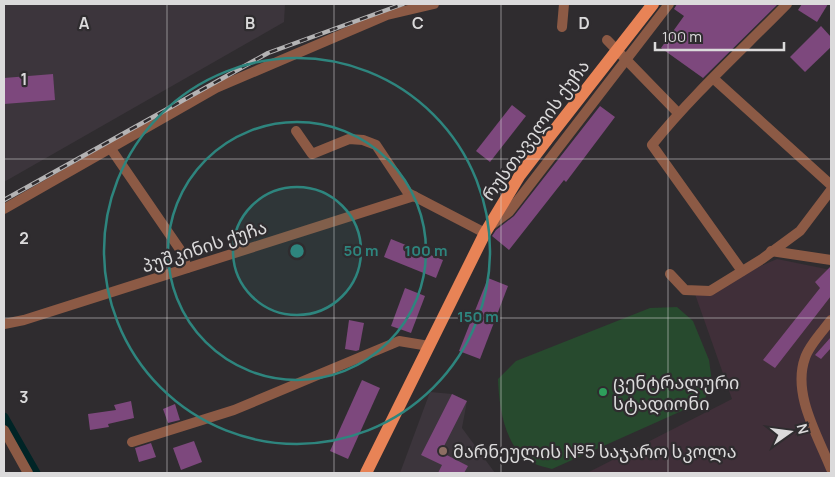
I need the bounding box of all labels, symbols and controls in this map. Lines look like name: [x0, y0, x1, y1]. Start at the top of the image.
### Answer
text: A: [79, 12, 90, 34]
text: B: [245, 12, 255, 34]
text: C: [412, 12, 424, 34]
text: D: [578, 12, 590, 34]
scale bar: [655, 20, 784, 52]
text: 100 m: [662, 26, 702, 47]
street label: რუსთაველის ქუჩა: [476, 55, 594, 205]
text: 1: [20, 68, 28, 90]
street label: პუშკინის ქუჩა: [138, 214, 270, 278]
text: 2: [19, 227, 29, 249]
text: 50 m: [343, 240, 379, 261]
text: 100 m: [405, 240, 447, 261]
centre of rings: [288, 242, 306, 260]
text: 150 m: [457, 306, 499, 327]
place label: ცენტრალური სტადიონი: [613, 370, 739, 415]
text: 3: [19, 386, 29, 408]
marker: ცენტრალური სტადიონი: [597, 386, 609, 398]
north arrow: [765, 407, 815, 457]
text: N: [793, 422, 814, 436]
place label: მარნეულის №5 საჯარო სკოლა: [453, 439, 737, 463]
marker: მარნეულის №5 საჯარო სკოლა: [437, 445, 449, 457]

